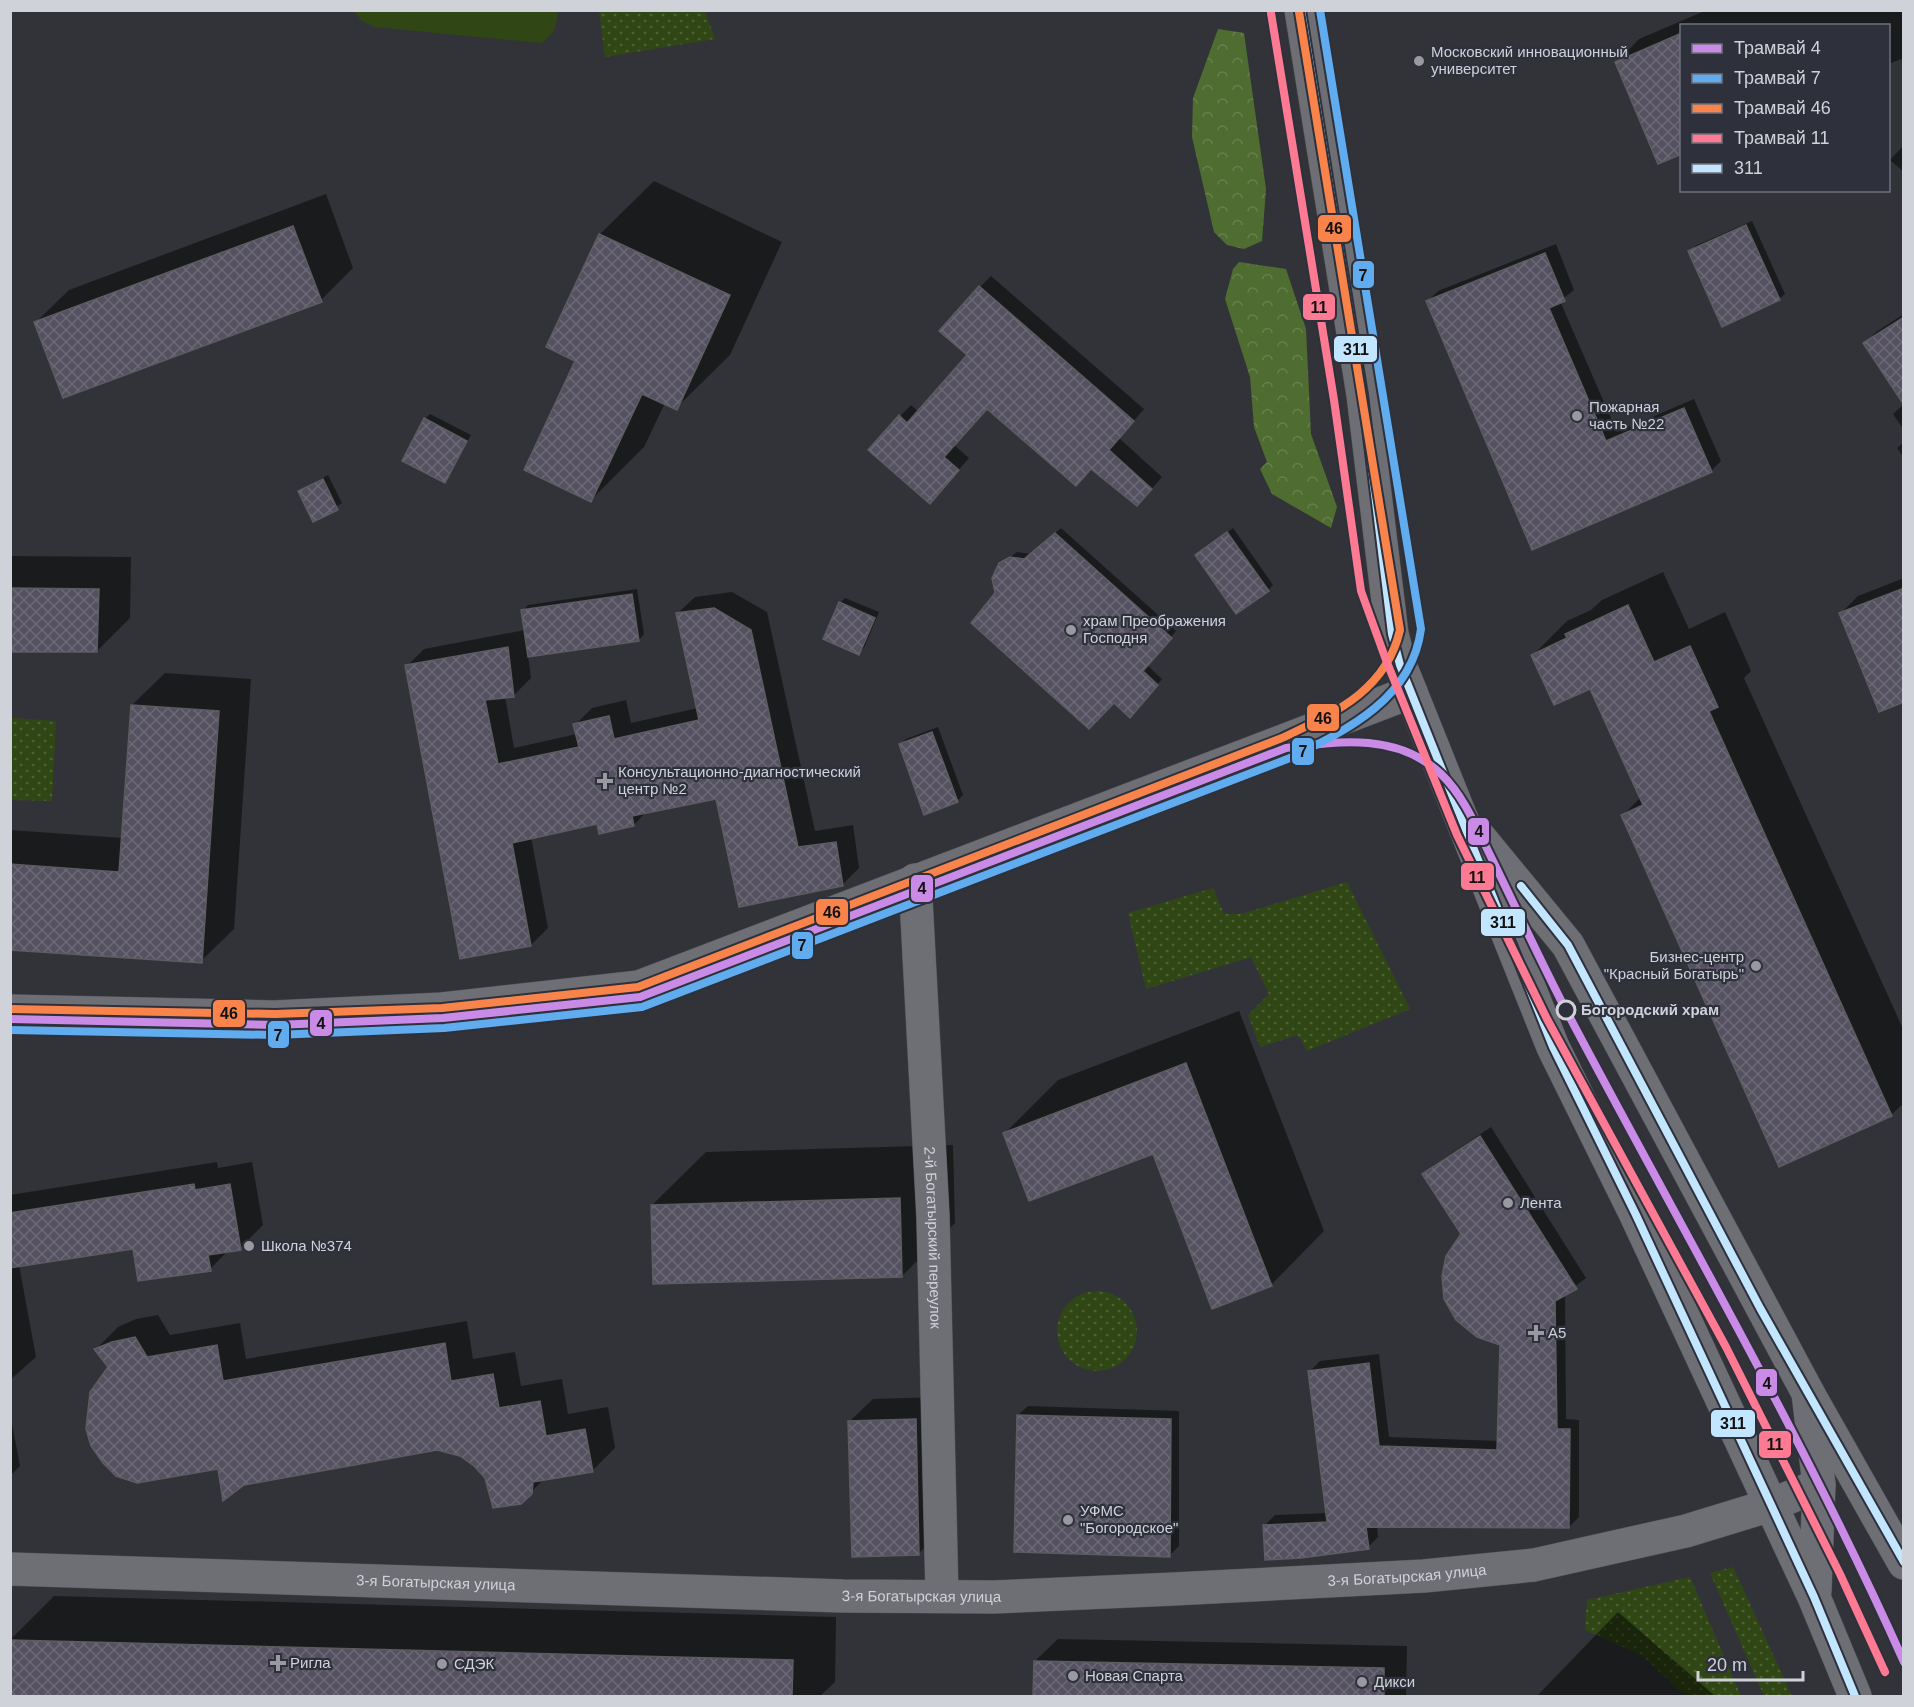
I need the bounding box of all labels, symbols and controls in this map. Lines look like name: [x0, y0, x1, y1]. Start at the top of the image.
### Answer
legend: [1680, 24, 1890, 192]
text: Трамвай 4: [1734, 38, 1821, 58]
place label: Московский инновационный университет: [1431, 43, 1628, 77]
marker: Московский инновационный университет: [1412, 54, 1426, 68]
text: Трамвай 7: [1734, 68, 1821, 88]
text: Трамвай 46: [1734, 98, 1831, 118]
text: Трамвай 11: [1734, 128, 1830, 148]
text: 311: [1734, 158, 1763, 178]
line badge: 46: [1317, 214, 1352, 243]
text: 46: [1325, 220, 1343, 237]
line badge: 7: [1352, 260, 1375, 289]
text: 7: [1359, 267, 1368, 284]
line badge: 11: [1302, 293, 1336, 321]
text: 11: [1311, 299, 1328, 316]
line badge: 311: [1333, 335, 1378, 363]
text: 311: [1343, 341, 1369, 358]
place label: Пожарная часть №22: [1589, 398, 1664, 432]
marker: Пожарная часть №22: [1570, 409, 1584, 423]
place label: храм Преображения Господня: [1083, 612, 1226, 646]
marker: храм Преображения Господня: [1064, 623, 1078, 637]
line badge: 46: [1306, 703, 1340, 732]
text: 46: [1314, 710, 1332, 727]
line badge: 7: [1291, 737, 1315, 766]
text: 7: [1299, 743, 1308, 760]
place label: Консультационно-диагностический центр №2: [618, 763, 861, 797]
marker: Консультационно-диагностический центр №2: [596, 772, 614, 790]
line badge: 4: [1467, 817, 1490, 846]
text: 4: [1475, 823, 1484, 840]
line badge: 11: [1460, 862, 1495, 891]
text: 11: [1469, 869, 1486, 886]
line badge: 4: [910, 874, 934, 903]
text: 4: [918, 880, 927, 897]
line badge: 46: [815, 898, 849, 926]
text: 46: [823, 904, 841, 921]
line badge: 311: [1480, 908, 1526, 937]
text: 311: [1490, 914, 1516, 931]
line badge: 7: [791, 931, 814, 960]
text: 7: [798, 937, 807, 954]
place label: Бизнес-центр "Красный Богатырь": [1604, 948, 1744, 982]
marker: Бизнес-центр "Красный Богатырь": [1749, 959, 1763, 973]
line badge: 46: [212, 999, 246, 1028]
marker: Богородский храм: [1556, 1000, 1576, 1020]
place label: Богородский храм: [1581, 1001, 1719, 1018]
text: 46: [220, 1005, 238, 1022]
line badge: 4: [309, 1009, 333, 1037]
text: 4: [317, 1015, 326, 1032]
line badge: 7: [267, 1020, 290, 1049]
text: 7: [274, 1027, 283, 1044]
street label: 2-й Богатырский переулок: [921, 1146, 945, 1329]
place label: Лента: [1520, 1194, 1562, 1211]
marker: Лента: [1501, 1196, 1515, 1210]
place label: Школа №374: [261, 1237, 352, 1254]
marker: Школа №374: [242, 1239, 256, 1253]
place label: А5: [1548, 1324, 1566, 1341]
marker: А5: [1529, 1326, 1543, 1340]
line badge: 4: [1755, 1368, 1778, 1397]
text: 4: [1763, 1375, 1772, 1392]
line badge: 311: [1710, 1409, 1756, 1438]
text: 311: [1720, 1415, 1746, 1432]
line badge: 11: [1758, 1430, 1792, 1459]
text: 11: [1767, 1436, 1784, 1453]
place label: УФМС "Богородское": [1080, 1502, 1178, 1536]
marker: УФМС "Богородское": [1061, 1513, 1075, 1527]
street label: 3-я Богатырская улица: [1327, 1561, 1488, 1589]
street label: 3-я Богатырская улица: [356, 1571, 516, 1593]
street label: 3-я Богатырская улица: [842, 1587, 1002, 1605]
scale bar: [1698, 1644, 1803, 1682]
place label: Ригла: [290, 1654, 331, 1671]
place label: СДЭК: [454, 1655, 494, 1672]
text: 20 m: [1707, 1655, 1747, 1675]
marker: Ригла: [271, 1656, 285, 1670]
marker: СДЭК: [435, 1657, 449, 1671]
place label: Новая Спарта: [1085, 1667, 1184, 1684]
marker: Новая Спарта: [1066, 1669, 1080, 1683]
place label: Дикси: [1374, 1673, 1415, 1690]
marker: Дикси: [1355, 1675, 1369, 1689]

